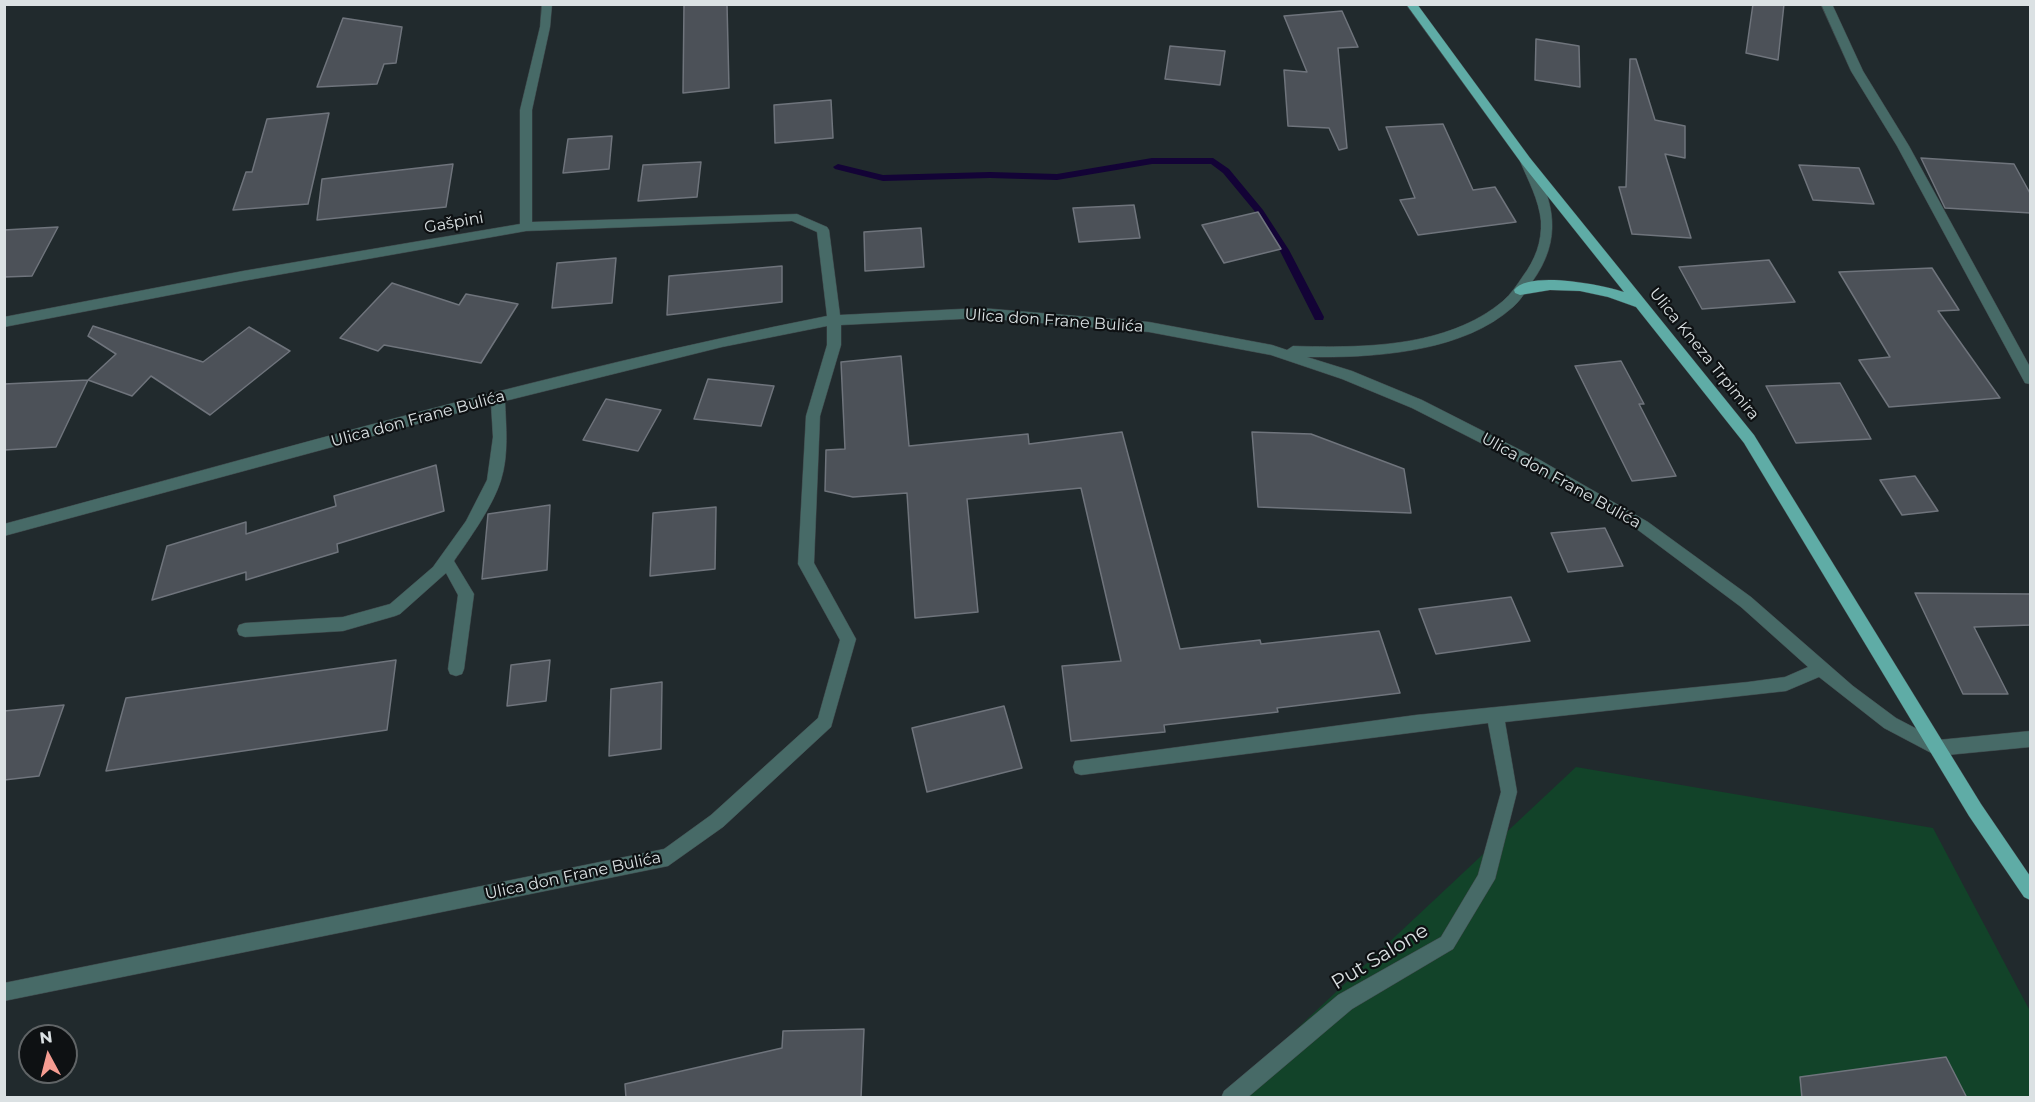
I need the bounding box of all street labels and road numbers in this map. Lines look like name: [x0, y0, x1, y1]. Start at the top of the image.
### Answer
street label: Gašpini: [423, 208, 485, 238]
street label: Ulica Kneza Trpimira: [1645, 284, 1763, 424]
street label: Ulica don Frane Bulića: [964, 305, 1144, 337]
street label: Ulica don Frane Bulića: [329, 386, 507, 452]
street label: Ulica don Frane Bulića: [1478, 429, 1644, 533]
street label: Ulica don Frane Bulića: [483, 848, 663, 904]
street label: Put Salone: [1327, 919, 1433, 995]

